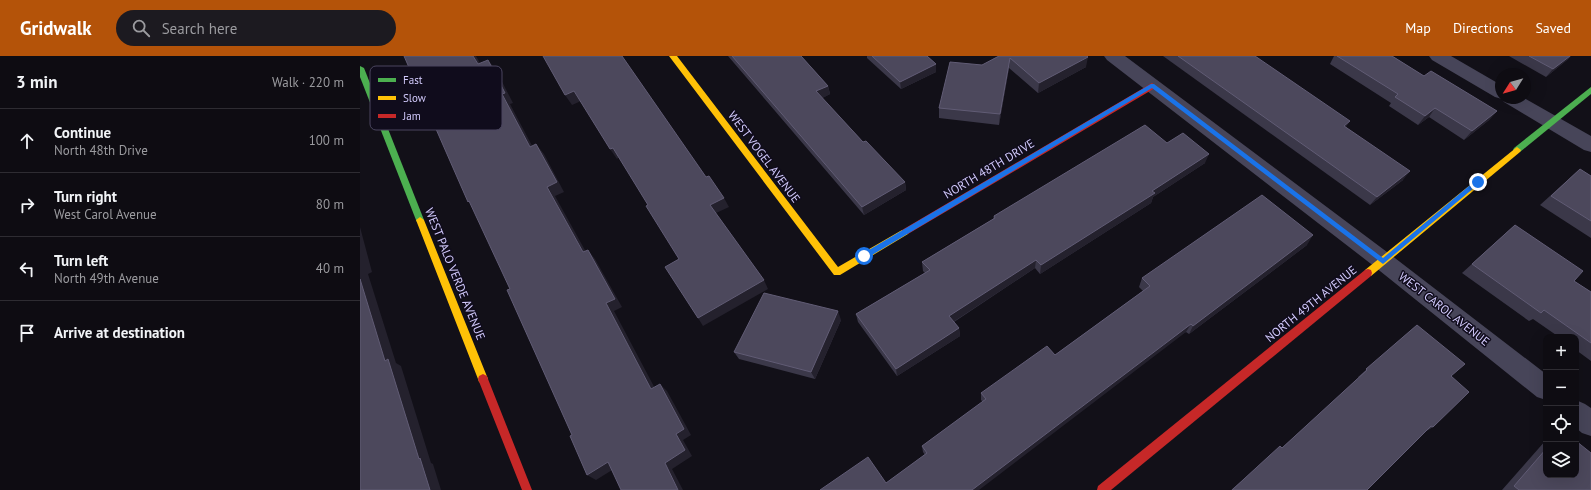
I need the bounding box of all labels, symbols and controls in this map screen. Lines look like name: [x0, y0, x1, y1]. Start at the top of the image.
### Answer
search box: [116, 10, 396, 46]
text: Gridwalk: [20, 16, 92, 40]
icon: search: [130, 17, 152, 39]
text: Search here: [162, 19, 237, 38]
text: Map: [1405, 19, 1431, 37]
text: Directions: [1453, 19, 1513, 37]
text: Saved: [1535, 19, 1571, 37]
legend: [370, 66, 502, 130]
north arrow: [1495, 68, 1531, 104]
text: 3 min: [16, 71, 57, 93]
text: Fast: [403, 73, 423, 87]
text: Walk · 220 m: [272, 74, 344, 91]
text: Slow: [403, 91, 426, 105]
street label: WEST VOGEL AVENUE: [725, 108, 804, 205]
text: Jam: [402, 109, 421, 123]
text: Continue: [54, 123, 111, 142]
icon: ahead: [16, 130, 38, 152]
text: 100 m: [309, 132, 344, 149]
street label: NORTH 48TH DRIVE: [941, 136, 1037, 202]
text: North 48th Drive: [54, 142, 148, 159]
route end: [1469, 173, 1487, 191]
text: Turn right: [54, 187, 117, 206]
icon: right: [16, 194, 38, 216]
text: 80 m: [316, 196, 344, 213]
text: West Carol Avenue: [54, 206, 157, 223]
street label: WEST PALO VERDE AVENUE: [422, 206, 489, 342]
route start: [855, 247, 873, 265]
text: Turn left: [54, 251, 108, 270]
icon: left: [16, 258, 38, 280]
text: 40 m: [316, 260, 344, 277]
street label: NORTH 49TH AVENUE: [1262, 262, 1359, 345]
street label: WEST CAROL AVENUE: [1396, 269, 1493, 349]
text: North 49th Avenue: [54, 270, 159, 287]
icon: arrive: [16, 322, 38, 344]
text: Arrive at destination: [54, 323, 185, 342]
map controls: [1543, 334, 1579, 478]
button: +: [1543, 334, 1579, 370]
button: −: [1543, 370, 1579, 406]
button: locate: [1543, 406, 1579, 442]
button: layers: [1543, 442, 1579, 478]

